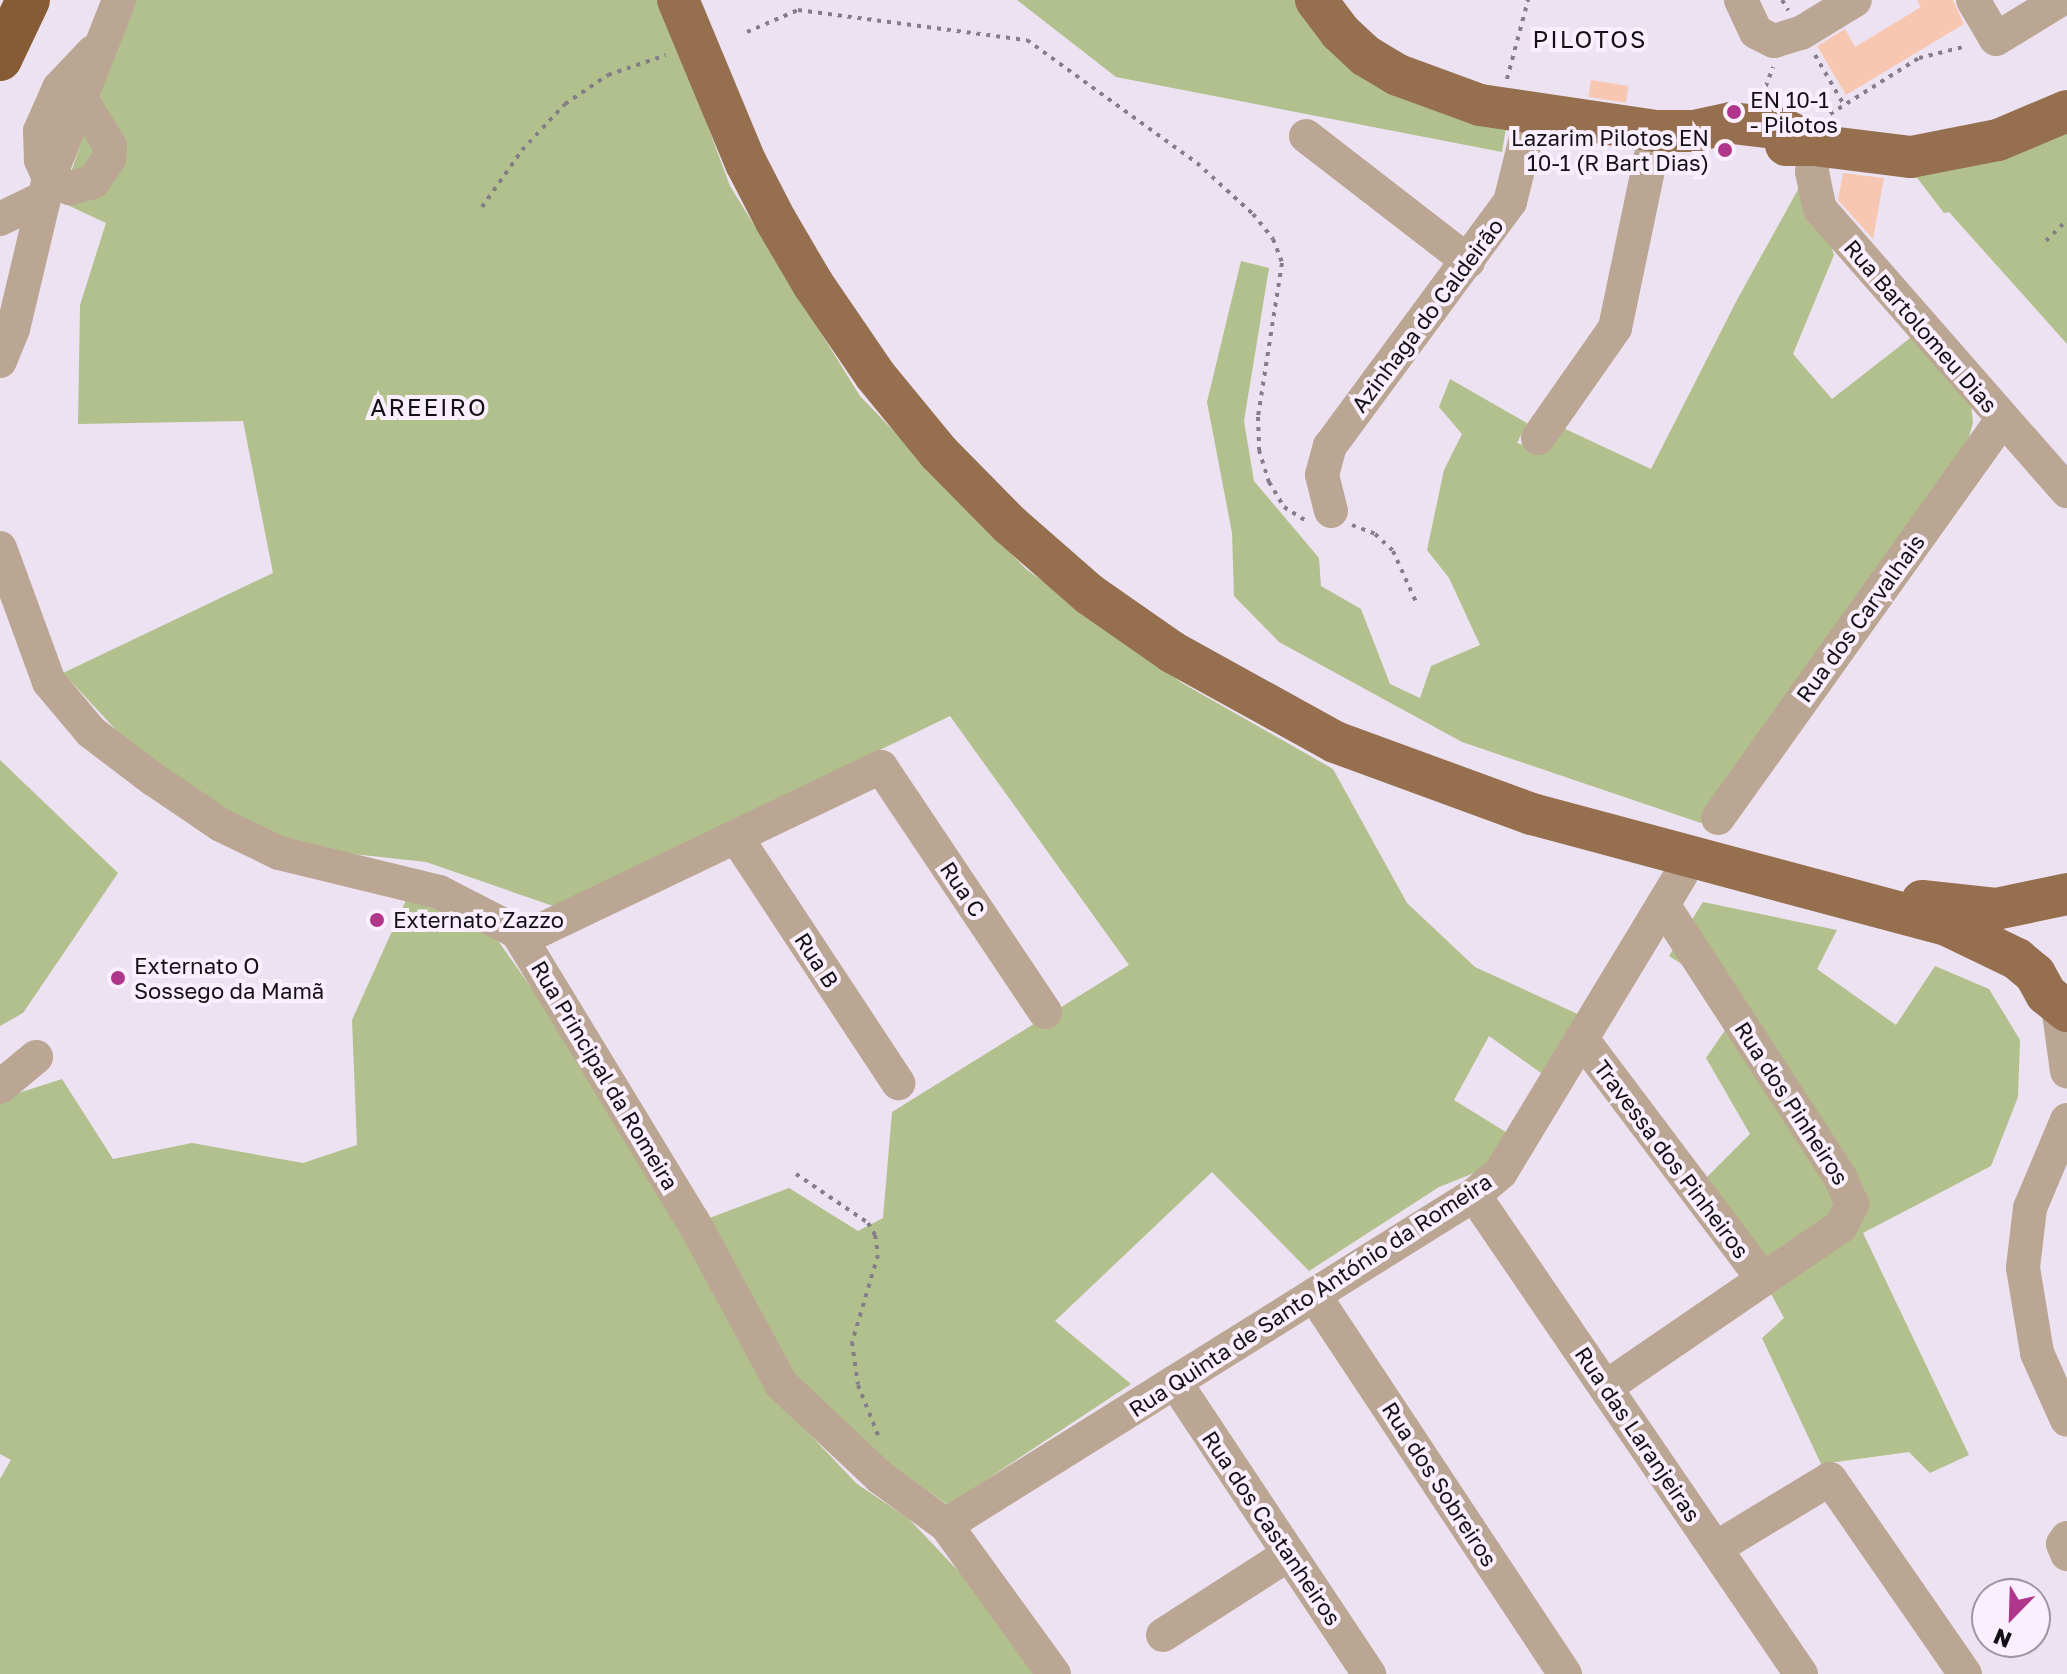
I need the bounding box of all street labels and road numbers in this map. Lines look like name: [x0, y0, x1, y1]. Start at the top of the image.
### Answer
street label: Azinhaga do Caldeirão: [1346, 213, 1508, 417]
street label: Rua Bartolomeu Dias: [1839, 234, 2003, 418]
street label: Rua dos Carvalhais: [1790, 529, 1930, 707]
street label: Rua C: [935, 856, 991, 922]
street label: Rua B: [789, 927, 845, 993]
street label: Rua Principal da Romeira: [526, 956, 684, 1194]
street label: Rua dos Pinheiros: [1729, 1017, 1855, 1189]
street label: Travessa dos Pinheiros: [1589, 1055, 1755, 1263]
street label: Rua Quinta de Santo António da Romeira: [1124, 1168, 1496, 1422]
street label: Rua das Laranjeiras: [1570, 1341, 1706, 1527]
street label: Rua dos Sobreiros: [1377, 1397, 1503, 1571]
street label: Rua dos Castanheiros: [1197, 1426, 1347, 1630]

